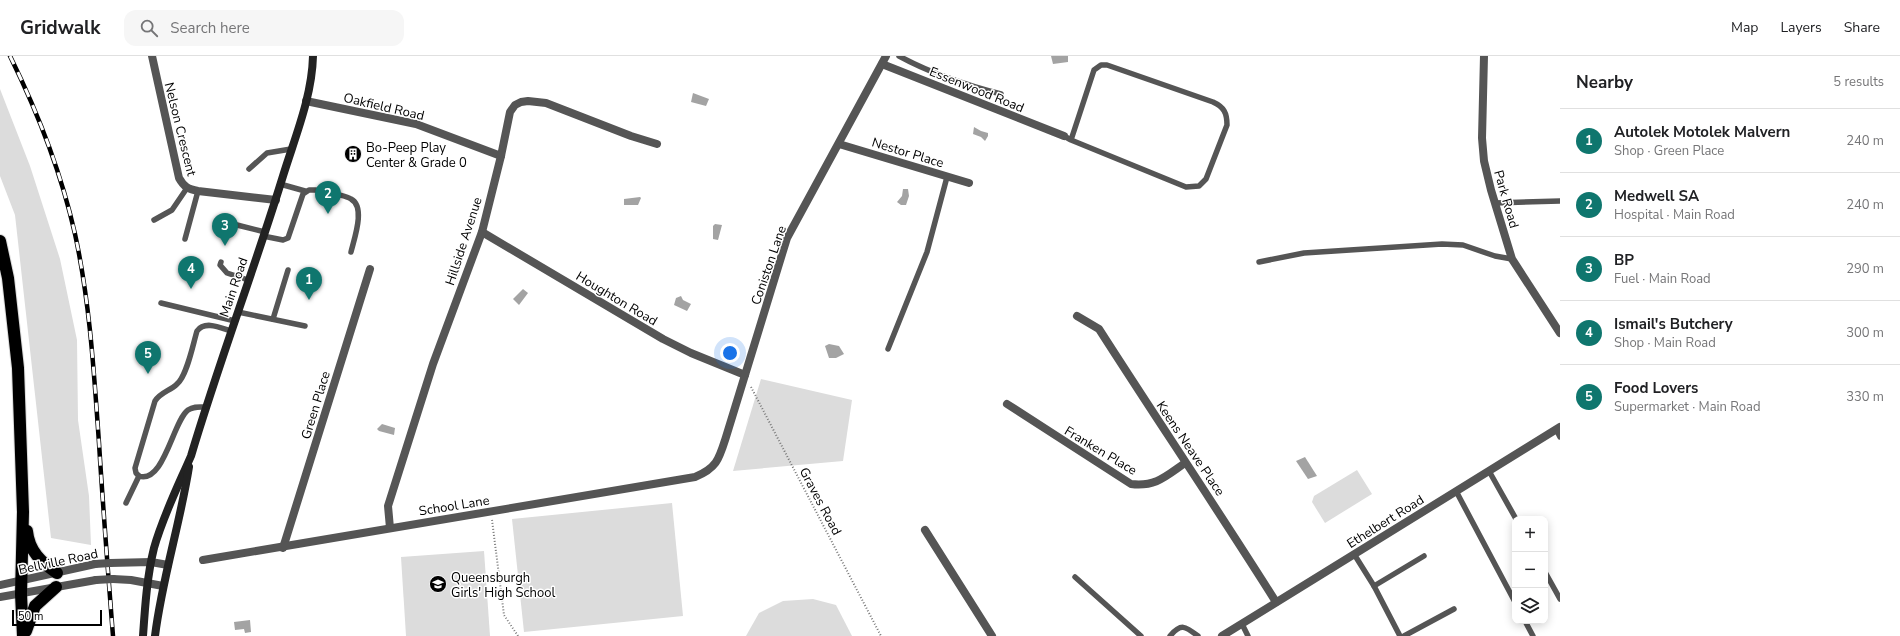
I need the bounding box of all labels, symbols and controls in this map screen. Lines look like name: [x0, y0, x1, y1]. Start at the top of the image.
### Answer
search box: [124, 10, 404, 46]
text: Gridwalk: [20, 15, 100, 41]
icon: search: [138, 17, 160, 39]
text: Search here: [170, 18, 250, 38]
text: Map: [1731, 18, 1758, 37]
text: Layers: [1780, 18, 1822, 37]
text: Share: [1844, 18, 1880, 37]
street label: Essenwood Road: [927, 63, 1027, 117]
text: Nearby: [1576, 71, 1633, 94]
text: 5 results: [1833, 73, 1884, 91]
street label: Nelson Crescent: [160, 81, 200, 178]
street label: Oakfield Road: [342, 89, 426, 125]
text: Autolek Motolek Malvern: [1614, 122, 1790, 142]
text: 1: [1585, 132, 1593, 150]
text: 240 m: [1846, 132, 1884, 150]
street label: Nestor Place: [870, 133, 946, 172]
place label: Bo-Peep Play Center & Grade 0: [366, 139, 467, 172]
text: Shop · Green Place: [1614, 142, 1724, 160]
building icon: Bo-Peep Play Center & Grade 0: [343, 144, 363, 164]
street label: Park Road: [1489, 168, 1523, 230]
pin: 2: [315, 181, 341, 214]
text: Medwell SA: [1614, 186, 1699, 206]
street label: Hillside Avenue: [441, 195, 487, 288]
text: 2: [1585, 196, 1593, 214]
text: 240 m: [1846, 196, 1884, 214]
text: Hospital · Main Road: [1614, 206, 1735, 224]
pin: 3: [212, 213, 238, 246]
street label: Coniston Lane: [747, 223, 791, 307]
text: BP: [1614, 250, 1634, 270]
street label: Main Road: [215, 255, 253, 320]
pin: 4: [178, 256, 204, 289]
text: 3: [1585, 260, 1593, 278]
text: 290 m: [1846, 260, 1884, 278]
pin: 1: [296, 267, 322, 300]
street label: Houghton Road: [572, 267, 661, 330]
text: Fuel · Main Road: [1614, 270, 1711, 288]
text: Ismail's Butchery: [1614, 314, 1733, 334]
text: 4: [1585, 324, 1593, 342]
text: 300 m: [1846, 324, 1884, 342]
text: Shop · Main Road: [1614, 334, 1716, 352]
pin: 5: [135, 341, 161, 374]
your location: [720, 343, 740, 363]
street label: Green Place: [297, 369, 335, 442]
text: Food Lovers: [1614, 378, 1698, 398]
text: 5: [1585, 388, 1593, 406]
text: 330 m: [1846, 388, 1884, 406]
street label: Keens Neave Place: [1152, 398, 1229, 500]
text: Supermarket · Main Road: [1614, 398, 1761, 416]
street label: Franken Place: [1061, 422, 1140, 480]
street label: Graves Road: [795, 464, 845, 538]
street label: Ethelbert Road: [1344, 491, 1428, 553]
street label: School Lane: [418, 492, 491, 520]
map controls: [1512, 516, 1548, 624]
button: +: [1512, 516, 1548, 552]
street label: Bellville Road: [17, 545, 100, 579]
button: −: [1512, 552, 1548, 588]
place label: Queensburgh Girls' High School: [451, 569, 555, 602]
school or university icon: Queensburgh Girls' High School: [428, 574, 448, 594]
button: layers: [1512, 588, 1548, 624]
scale bar: [12, 608, 102, 627]
text: 50 m: [18, 609, 43, 624]

